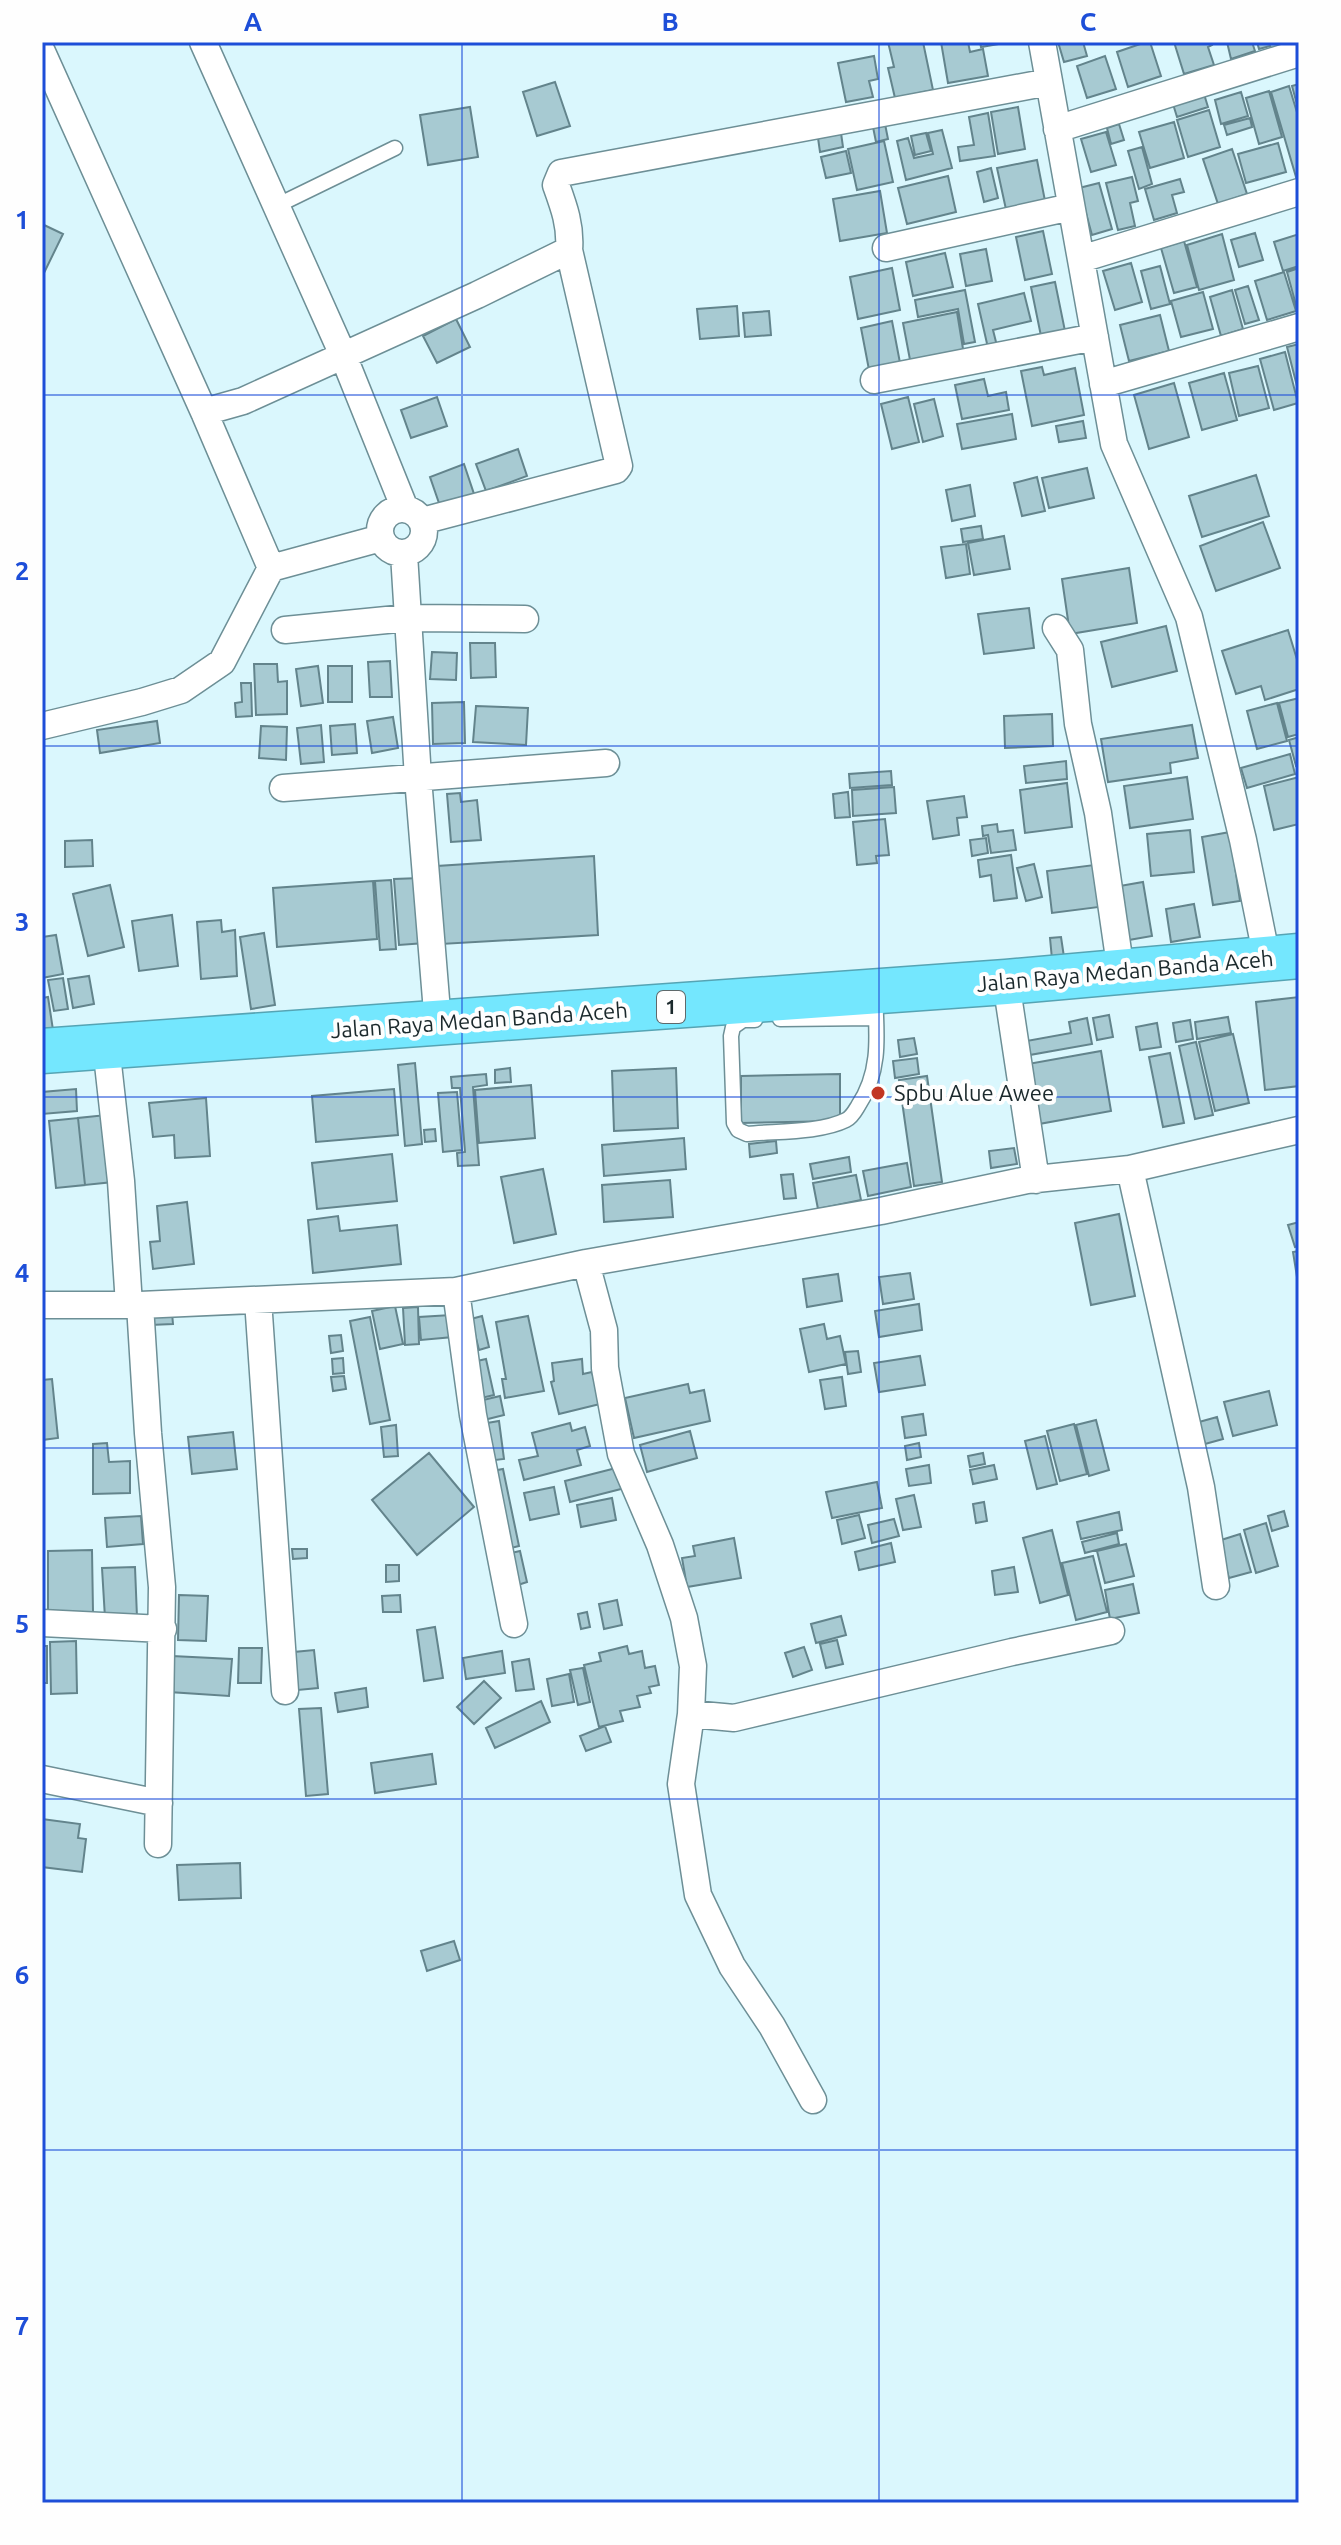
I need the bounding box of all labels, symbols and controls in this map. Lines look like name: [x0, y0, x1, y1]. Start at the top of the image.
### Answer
text: A: [244, 7, 263, 36]
text: B: [661, 7, 679, 36]
text: C: [1080, 7, 1097, 36]
text: 1: [15, 205, 29, 234]
text: 2: [15, 556, 29, 585]
text: 3: [15, 907, 29, 936]
street label: Jalan Raya Medan Banda Aceh: [975, 945, 1274, 996]
road number: 1: [657, 991, 685, 1023]
street label: Jalan Raya Medan Banda Aceh: [329, 997, 628, 1042]
place label: Spbu Alue Awee: [894, 1080, 1054, 1105]
marker: Spbu Alue Awee: [869, 1084, 887, 1102]
text: 4: [15, 1258, 29, 1287]
text: 5: [15, 1609, 29, 1638]
text: 6: [15, 1960, 29, 1989]
text: 7: [15, 2311, 29, 2340]

